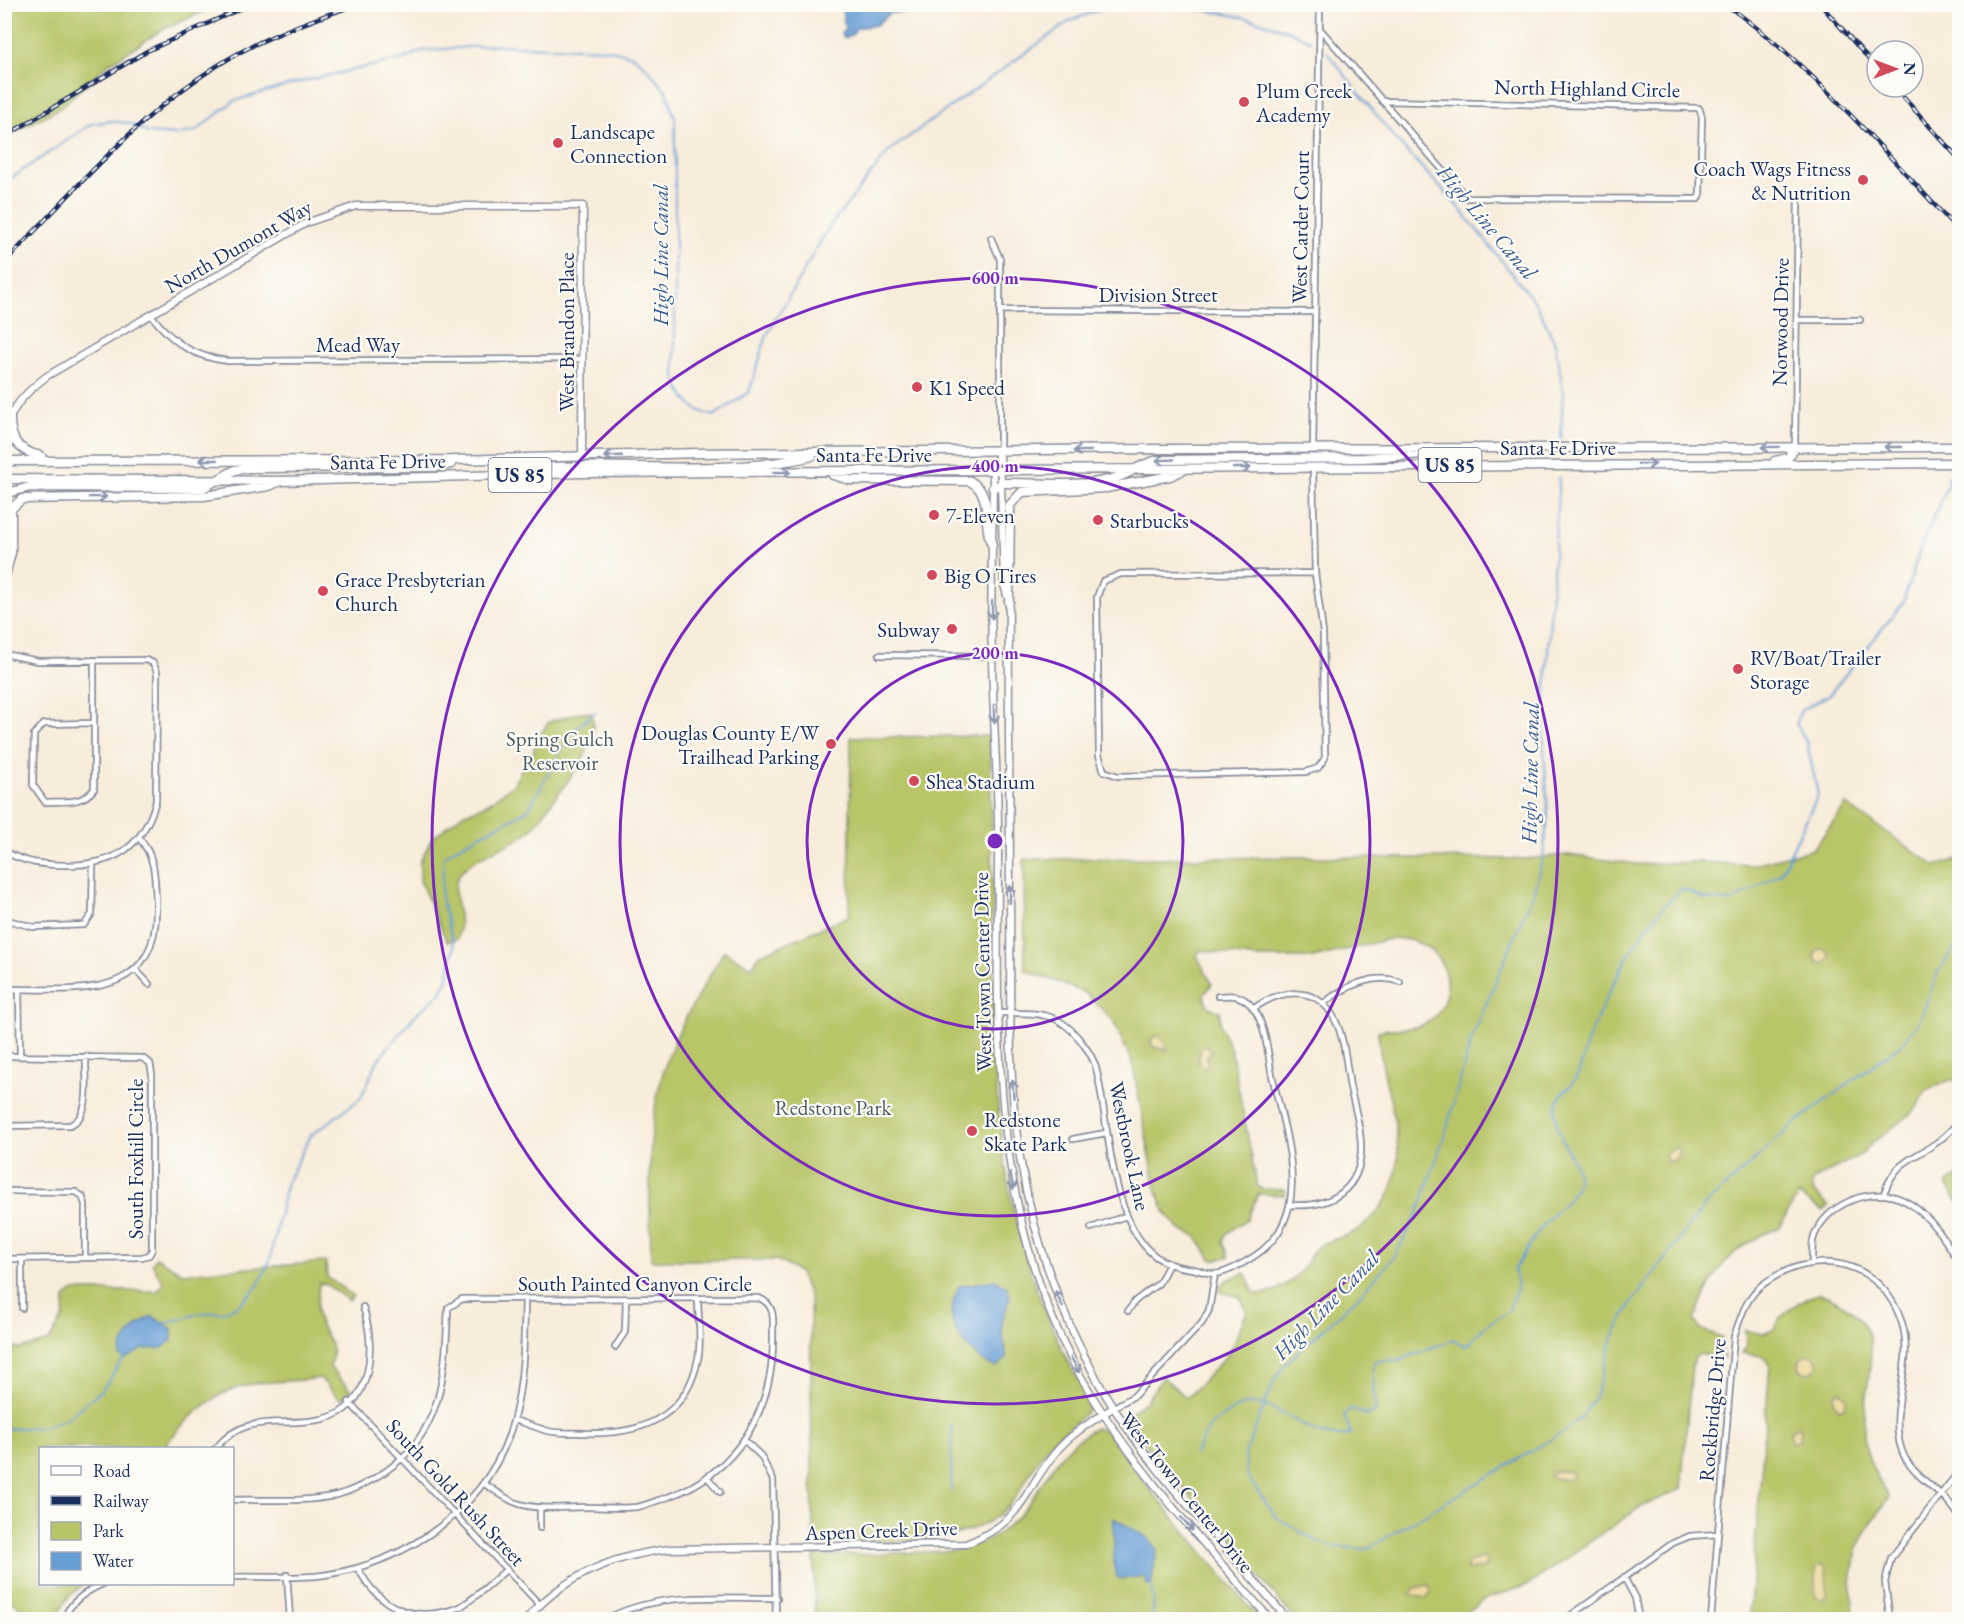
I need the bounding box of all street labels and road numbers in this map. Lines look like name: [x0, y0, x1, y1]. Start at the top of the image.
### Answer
street label: North Highland Circle: [1494, 73, 1680, 103]
street label: West Carder Court: [1285, 150, 1315, 304]
street label: North Dumont Way: [160, 192, 317, 299]
street label: West Brandon Place: [553, 252, 580, 412]
street label: Norwood Drive: [1765, 258, 1795, 386]
street label: Division Street: [1098, 281, 1218, 308]
street label: Mead Way: [316, 331, 401, 358]
street label: Santa Fe Drive: [1500, 434, 1616, 461]
street label: Santa Fe Drive: [816, 441, 932, 468]
street label: Santa Fe Drive: [330, 446, 446, 476]
road number: US 85: [1418, 448, 1482, 482]
road number: US 85: [488, 458, 552, 492]
street label: West Town Center Drive: [967, 872, 997, 1072]
street label: South Foxhill Circle: [122, 1079, 149, 1239]
street label: Westbrook Lane: [1103, 1079, 1157, 1213]
street label: South Painted Canyon Circle: [518, 1270, 752, 1297]
street label: Rockbridge Drive: [1692, 1337, 1732, 1483]
street label: West Town Center Drive: [1114, 1406, 1260, 1578]
street label: South Gold Rush Street: [381, 1413, 532, 1572]
street label: Aspen Creek Drive: [803, 1514, 958, 1546]

